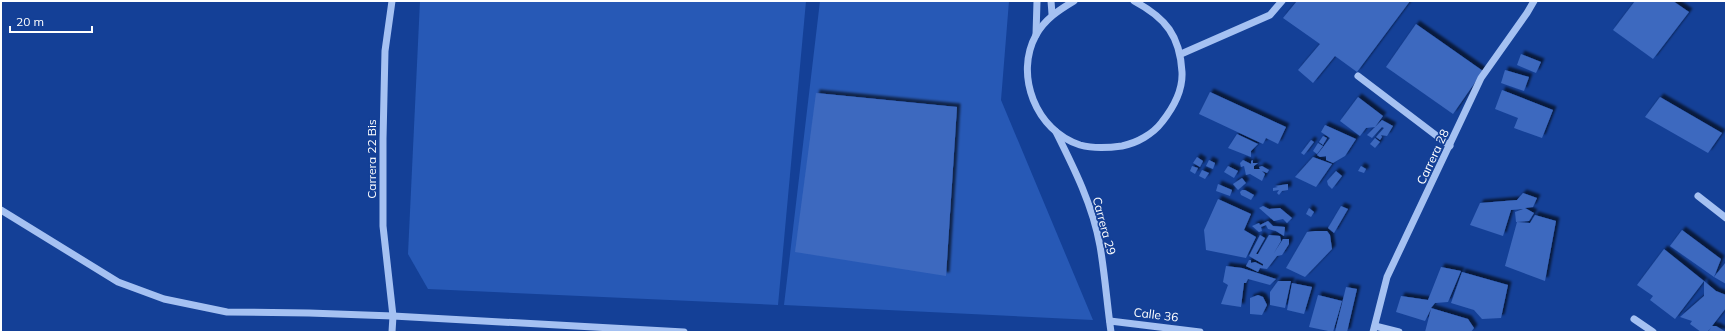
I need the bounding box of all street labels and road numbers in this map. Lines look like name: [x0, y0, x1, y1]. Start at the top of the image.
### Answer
street label: Carrera 22 Bis: [364, 119, 379, 199]
street label: Carrera 28: [1413, 127, 1452, 187]
street label: Carrera 29: [1090, 195, 1119, 257]
street label: Calle 36: [1133, 304, 1179, 325]

